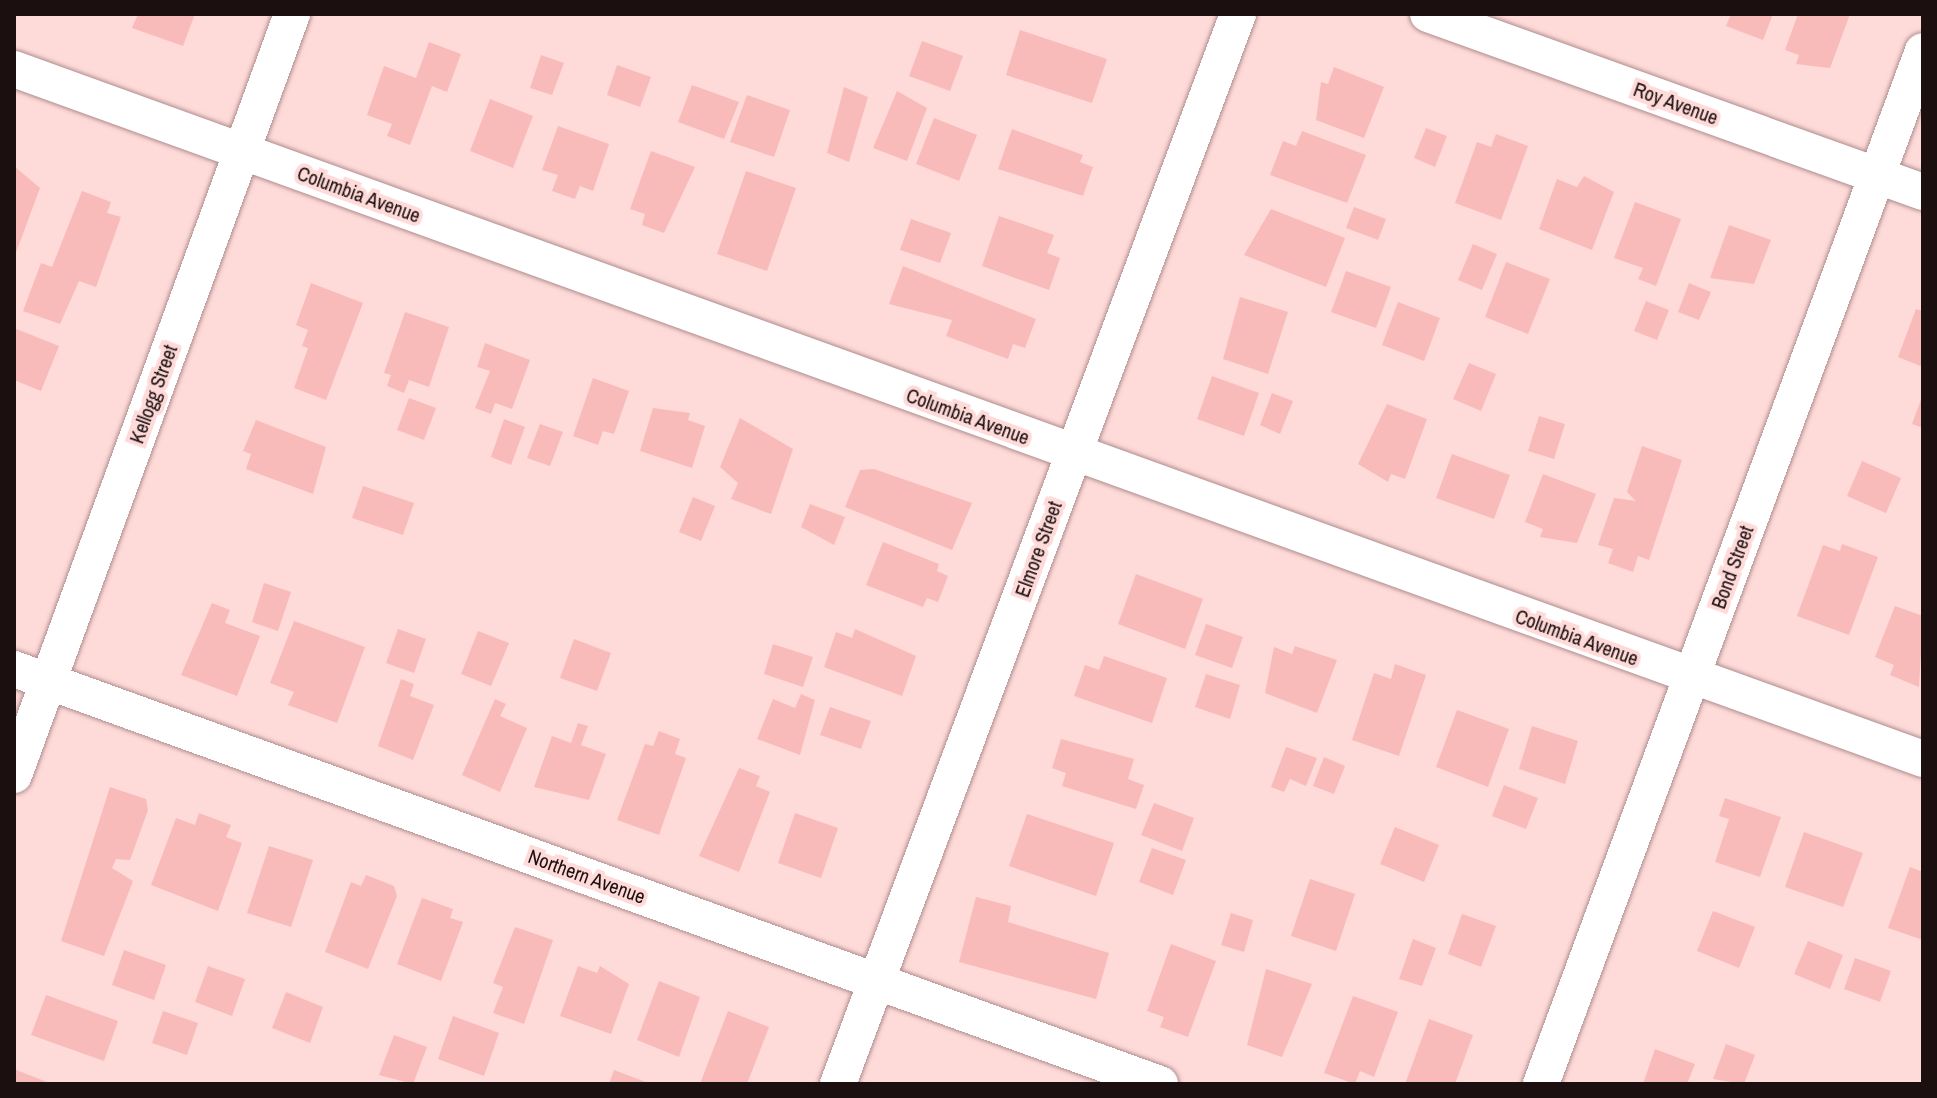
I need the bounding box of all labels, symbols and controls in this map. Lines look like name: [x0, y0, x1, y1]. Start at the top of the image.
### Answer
street label: Roy Avenue: [1630, 76, 1722, 130]
street label: Columbia Avenue: [294, 160, 424, 228]
street label: Kellogg Street: [124, 341, 182, 447]
street label: Columbia Avenue: [903, 382, 1033, 450]
street label: Elmore Street: [1010, 498, 1066, 600]
street label: Bond Street: [1706, 522, 1758, 612]
street label: Columbia Avenue: [1512, 603, 1642, 671]
street label: Northern Avenue: [525, 844, 649, 908]

